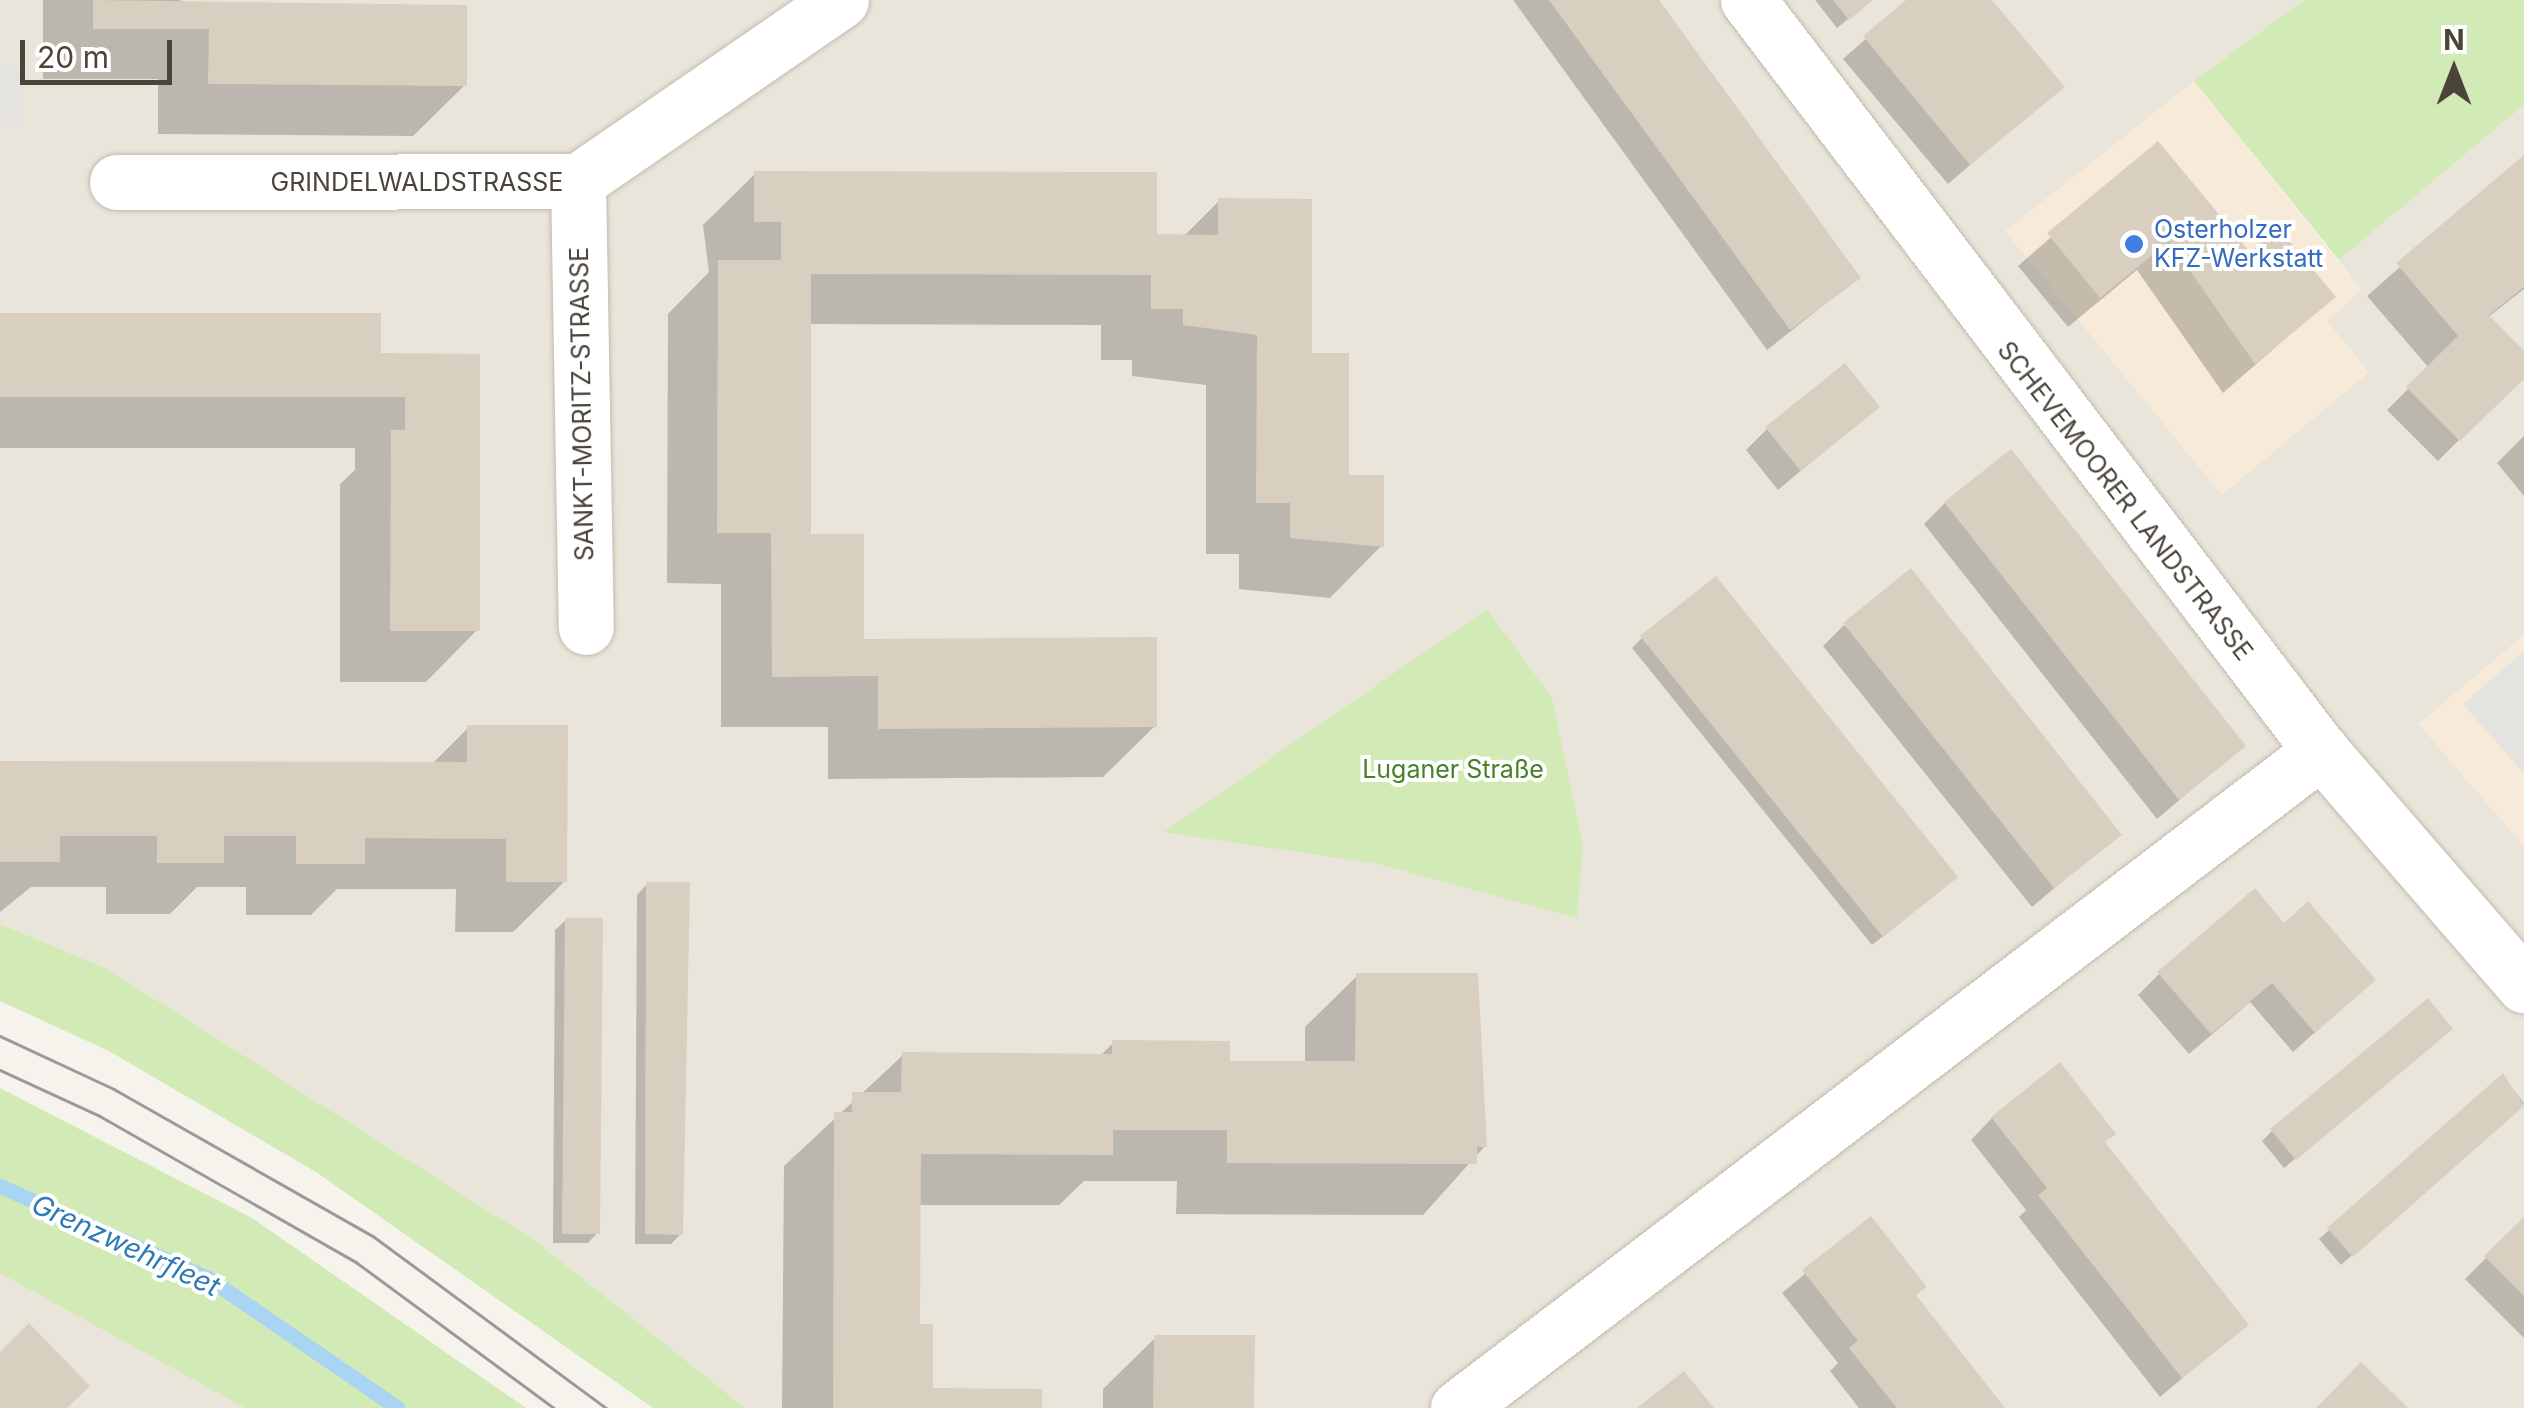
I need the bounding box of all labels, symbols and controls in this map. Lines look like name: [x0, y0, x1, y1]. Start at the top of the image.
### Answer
scale bar: [25, 20, 178, 82]
north arrow: [2404, 20, 2504, 120]
text: N: [2443, 23, 2465, 57]
text: 20 m: [37, 39, 109, 75]
street label: GRINDELWALDSTRASSE: [271, 167, 563, 197]
place label: Osterholzer KFZ-Werkstatt: [2154, 215, 2323, 274]
marker: Osterholzer KFZ-Werkstatt: [2123, 233, 2145, 255]
street label: SANKT-MORITZ-STRASSE: [564, 247, 600, 561]
street label: SCHEVEMOORER LANDSTRASSE: [1991, 336, 2259, 666]
park label: Luganer Straße: [1362, 754, 1544, 784]
water label: Grenzwehrfleet: [27, 1187, 225, 1303]

